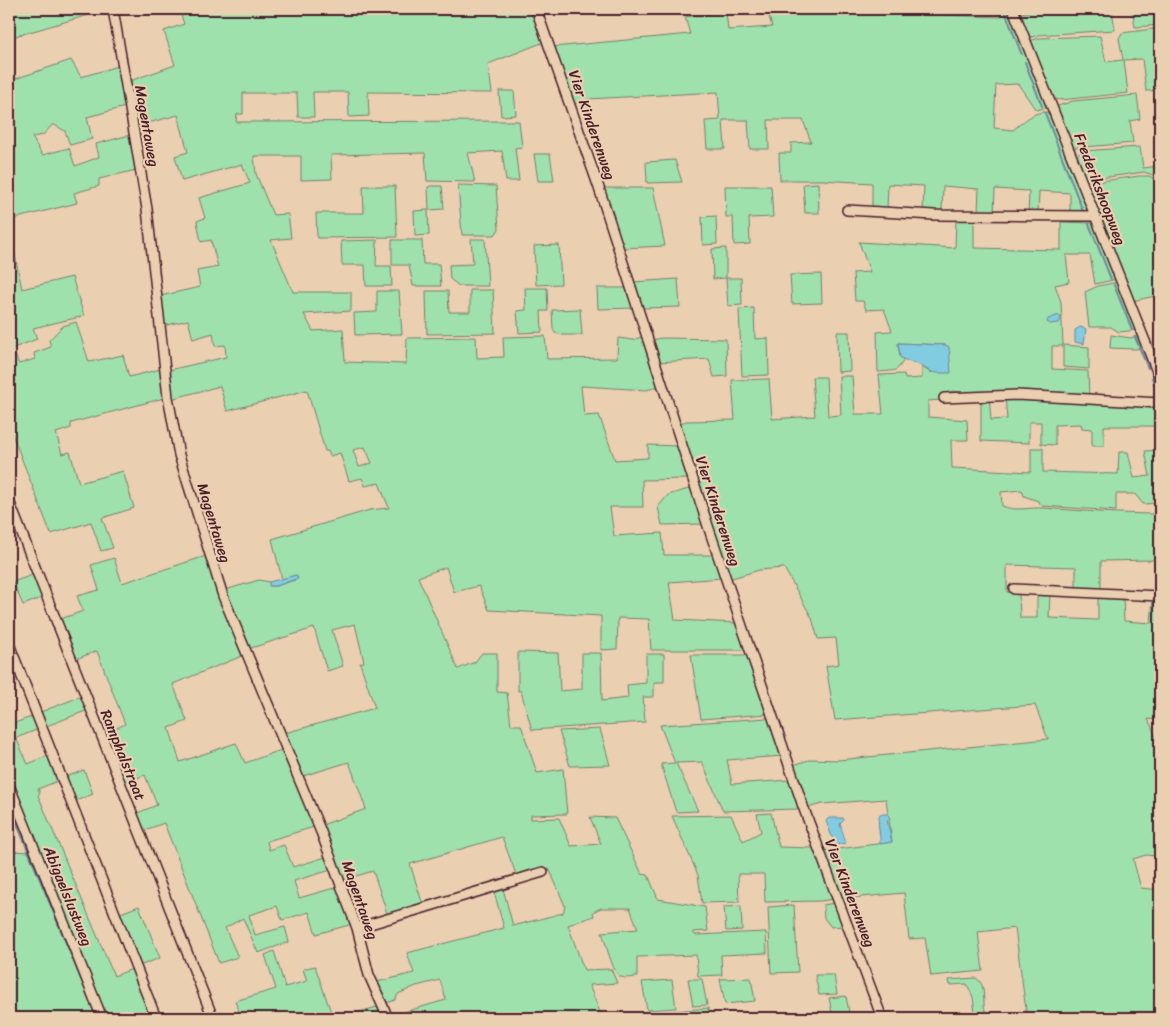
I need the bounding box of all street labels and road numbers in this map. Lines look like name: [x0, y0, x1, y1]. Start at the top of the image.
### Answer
street label: Vier Kinderenweg: [561, 66, 623, 184]
street label: Magentaweg: [127, 83, 167, 169]
street label: Frederikshoopweg: [1067, 129, 1133, 249]
street label: Vier Kinderenweg: [688, 452, 748, 570]
street label: Magentaweg: [190, 480, 239, 567]
street label: Ramphalstraat: [93, 705, 153, 805]
street label: Vier Kinderenweg: [817, 835, 883, 952]
street label: Abigaelslustweg: [36, 841, 100, 950]
street label: Magentaweg: [334, 857, 386, 944]

